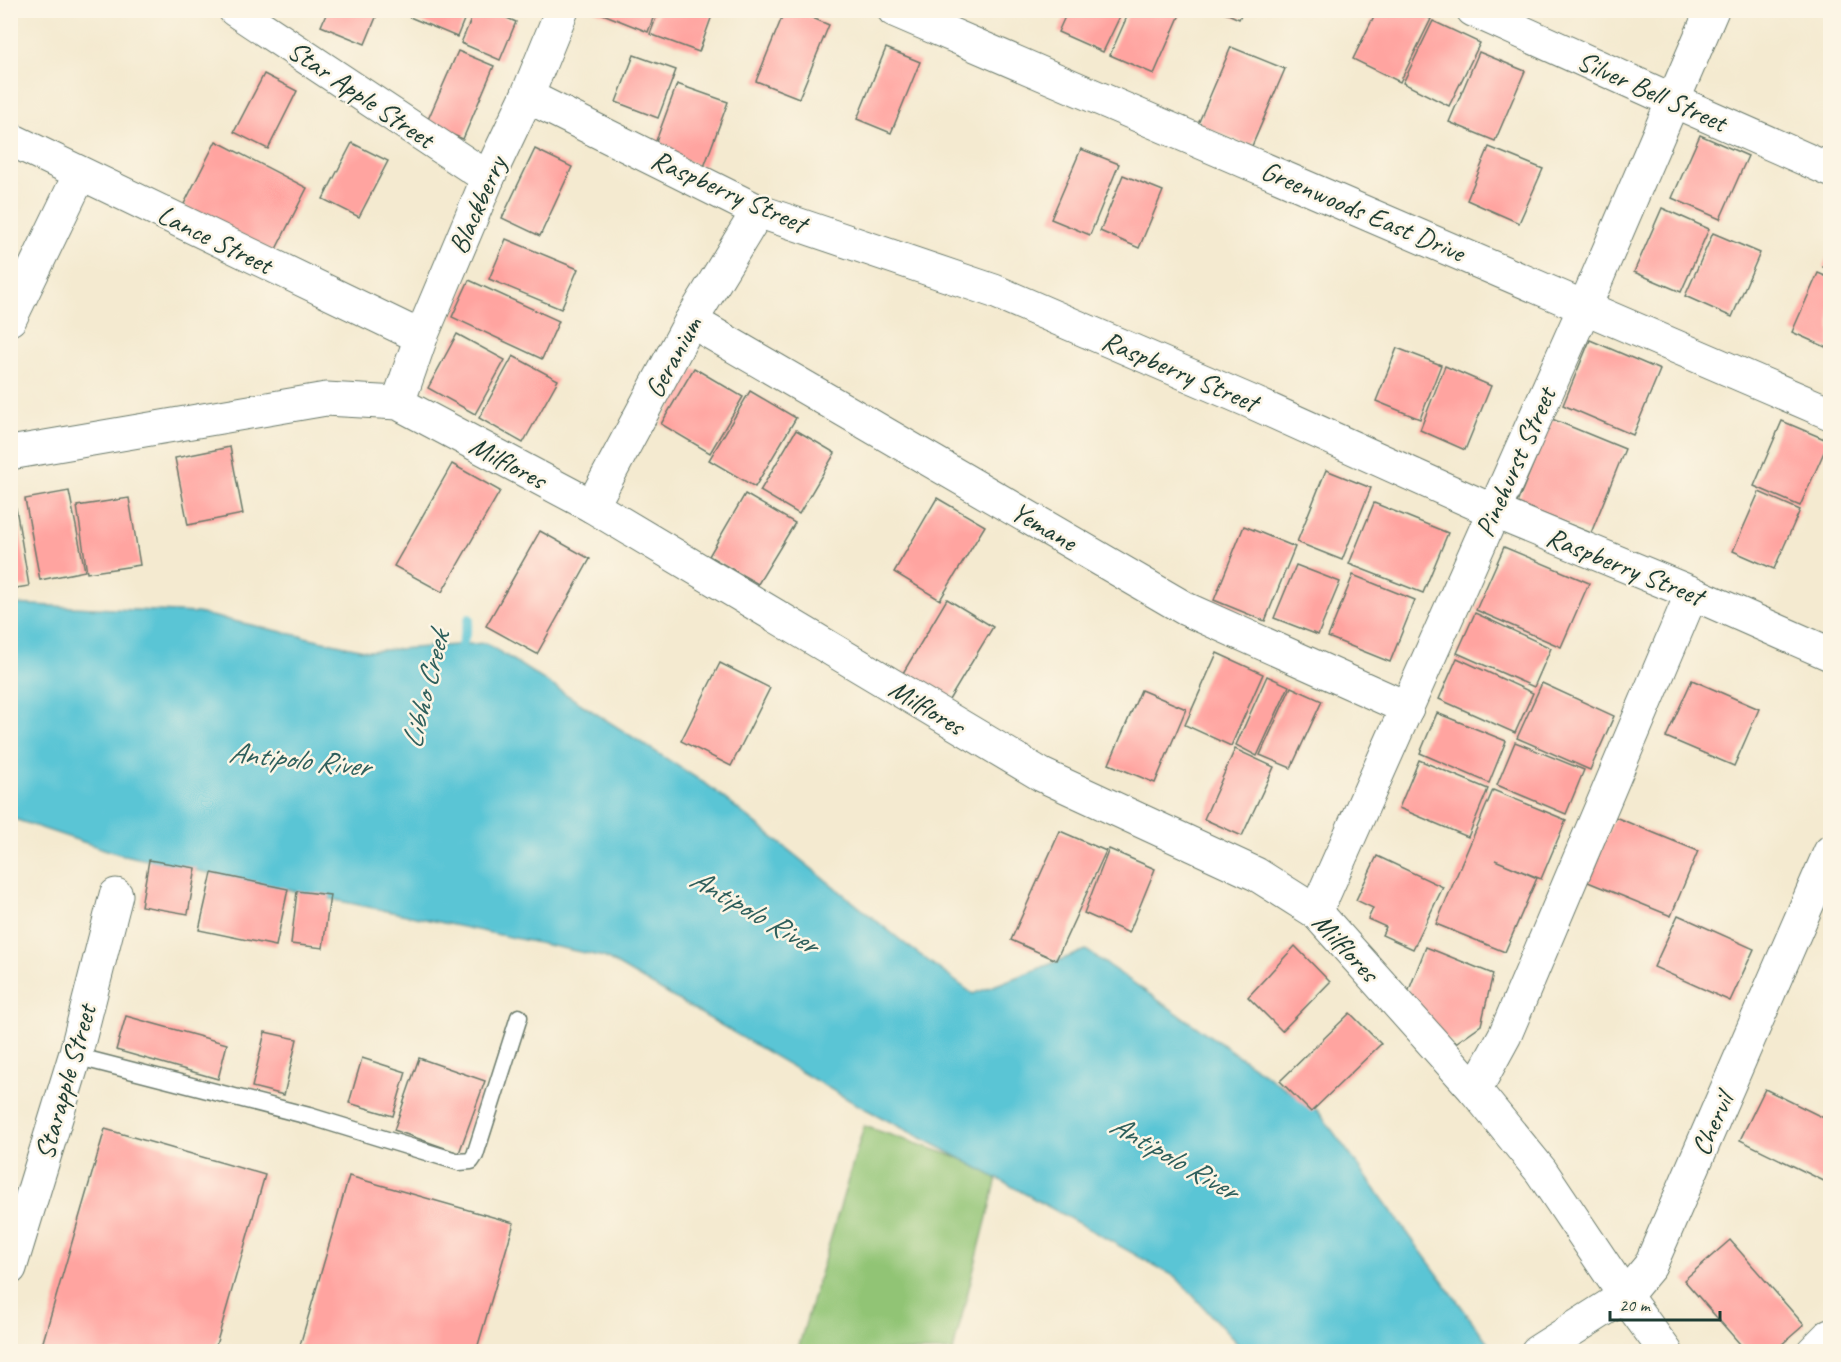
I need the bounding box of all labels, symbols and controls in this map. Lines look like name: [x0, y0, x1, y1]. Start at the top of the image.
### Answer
street label: Star Apple Street: [281, 32, 443, 157]
street label: Silver Bell Street: [1572, 43, 1735, 141]
street label: Raspberry Street: [646, 141, 815, 242]
street label: Blackberry: [440, 149, 515, 259]
street label: Greenwoods East Drive: [1256, 152, 1472, 270]
street label: Lance Street: [152, 196, 280, 283]
street label: Geranium: [636, 309, 710, 404]
street label: Raspberry Street: [1097, 322, 1267, 421]
street label: Pinehurst Street: [1467, 380, 1565, 542]
street label: Milflores: [464, 427, 555, 498]
street label: Yemane: [1005, 493, 1085, 560]
street label: Raspberry Street: [1542, 519, 1712, 615]
water label: Libho Creek: [392, 623, 459, 752]
street label: Milflores: [883, 671, 973, 744]
water label: Antipolo River: [227, 733, 376, 786]
water label: Antipolo River: [684, 859, 829, 965]
street label: Milflores: [1305, 905, 1388, 991]
street label: Starapple Street: [26, 998, 105, 1163]
street label: Chervil: [1683, 1083, 1743, 1161]
water label: Antipolo River: [1104, 1105, 1249, 1211]
scale bar: [1610, 1284, 1720, 1322]
text: 20 m: [1619, 1294, 1652, 1316]

